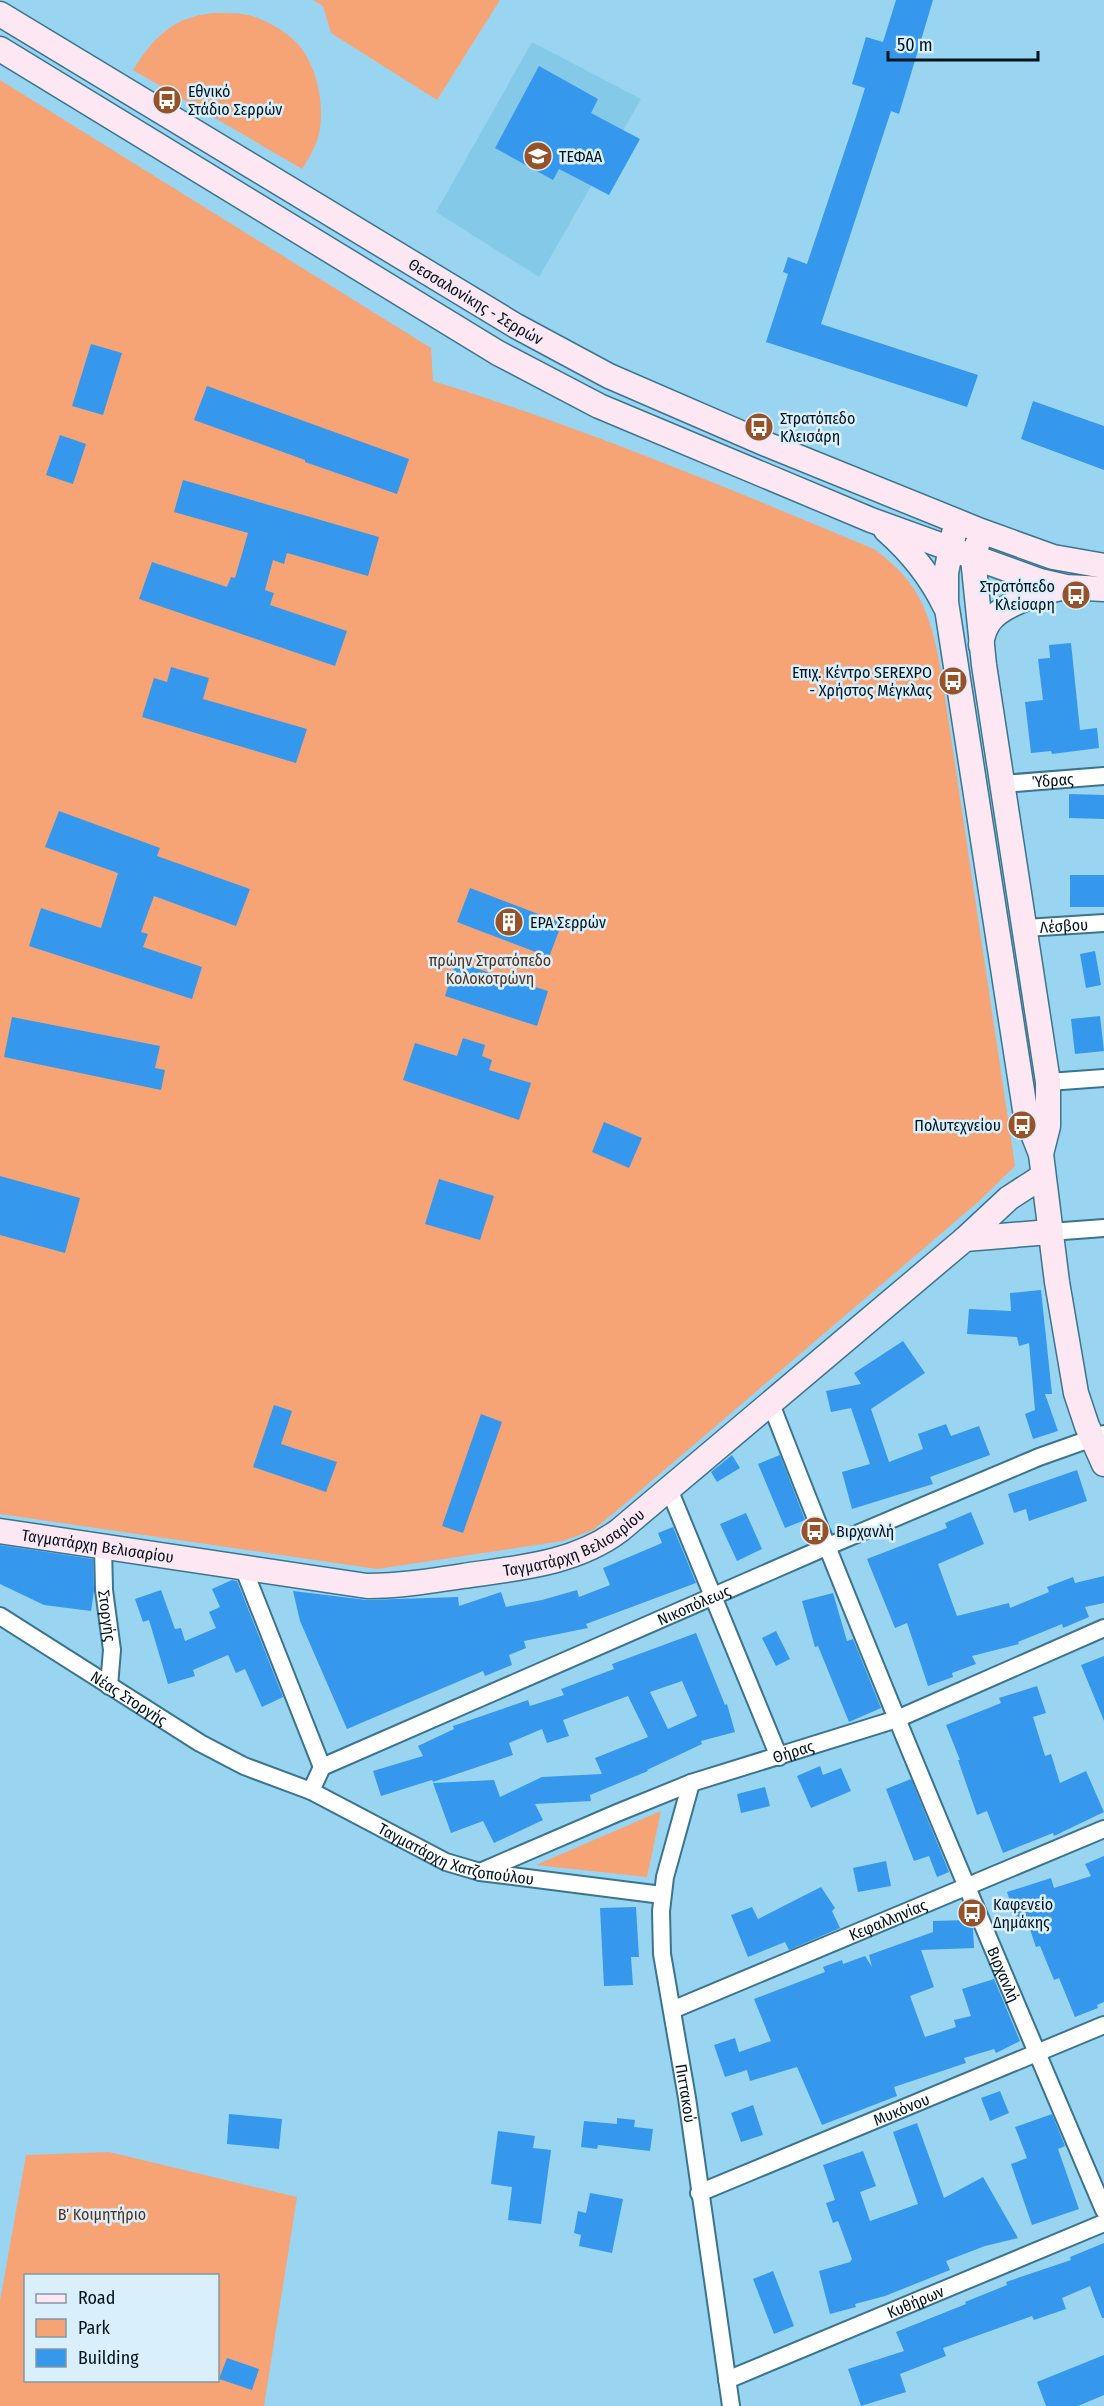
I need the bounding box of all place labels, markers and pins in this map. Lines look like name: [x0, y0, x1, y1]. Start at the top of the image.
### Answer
place label: Εθνικό Στάδιο Σερρών: [188, 82, 282, 119]
bus stop icon: Εθνικό Στάδιο Σερρών: [151, 84, 183, 116]
school or university icon: ΤΕΦΑΑ: [522, 140, 554, 172]
place label: ΤΕΦΑΑ: [559, 147, 603, 166]
place label: Στρατόπεδο Κλεισάρη: [780, 409, 855, 446]
bus stop icon: Στρατόπεδο Κλεισάρη: [743, 411, 775, 443]
place label: Στρατόπεδο Κλείσαρη: [980, 577, 1055, 614]
bus stop icon: Στρατόπεδο Κλείσαρη: [1060, 579, 1092, 611]
place label: Επιχ. Κέντρο SEREXPO - Χρήστος Μέγκλας: [792, 663, 932, 700]
bus stop icon: Επιχ. Κέντρο SEREXPO - Χρήστος Μέγκλας: [937, 665, 969, 697]
building icon: ΕΡΑ Σερρών: [493, 906, 525, 938]
place label: ΕΡΑ Σερρών: [530, 913, 606, 932]
bus stop icon: Πολυτεχνείου: [1006, 1109, 1038, 1141]
place label: Πολυτεχνείου: [914, 1116, 1001, 1135]
bus stop icon: Βιρχανλή: [799, 1515, 831, 1547]
place label: Βιρχανλή: [836, 1522, 894, 1541]
place label: Καφενείο Δημάκης: [993, 1895, 1053, 1932]
bus stop icon: Καφενείο Δημάκης: [956, 1897, 988, 1929]

